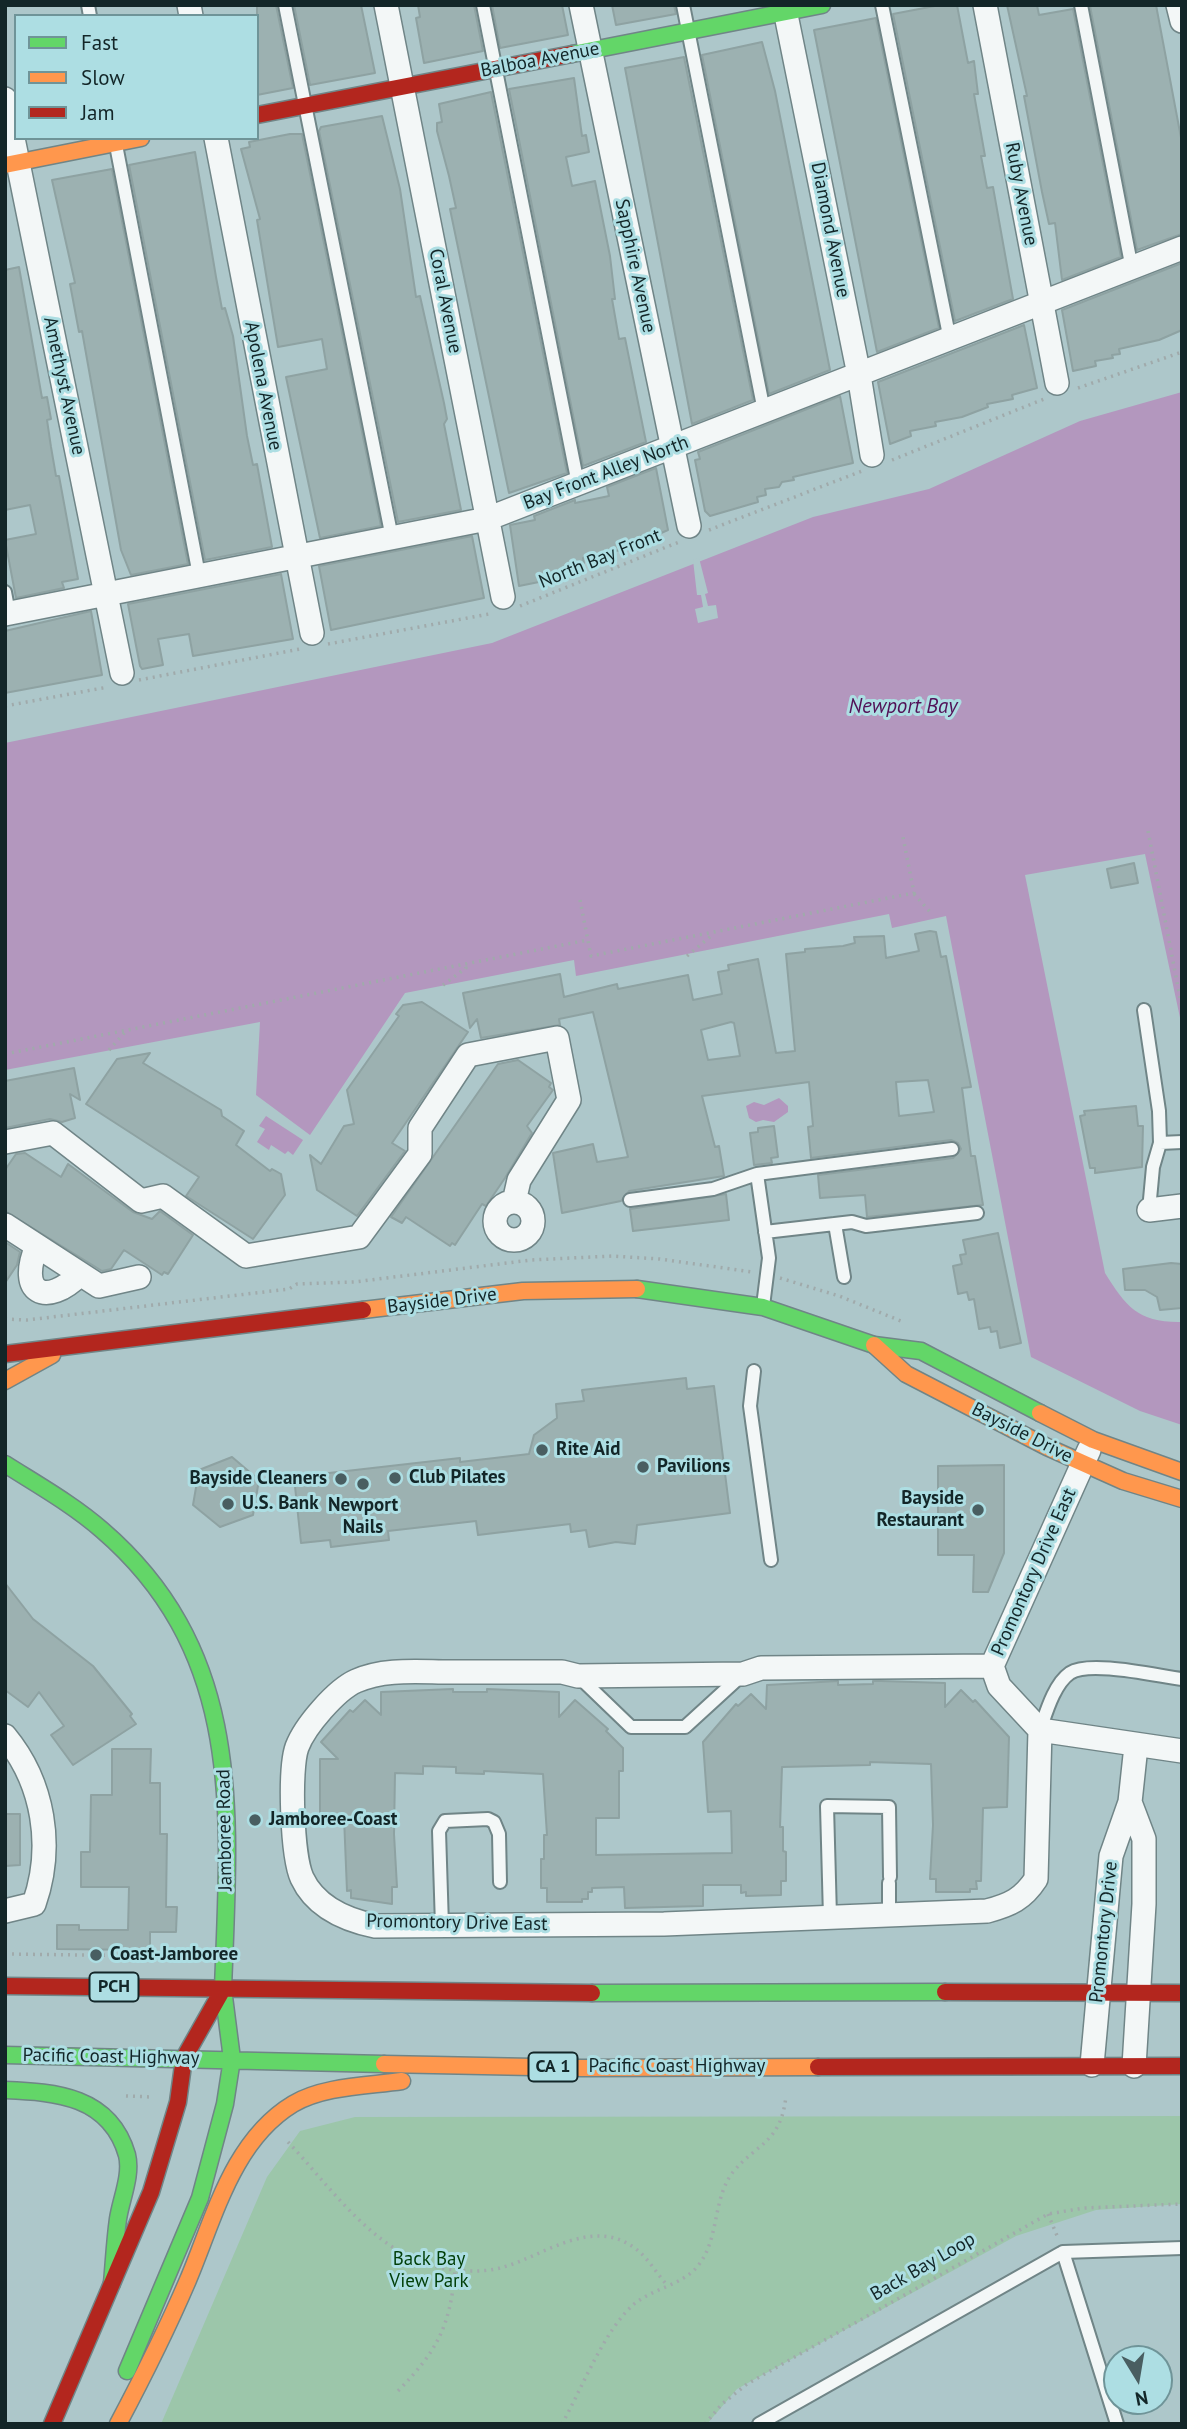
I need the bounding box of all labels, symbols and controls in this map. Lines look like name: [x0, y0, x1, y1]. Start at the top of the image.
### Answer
legend: [14, 14, 259, 140]
text: Fast: [81, 29, 118, 56]
street label: Balboa Avenue: [479, 37, 601, 83]
text: Slow: [81, 64, 125, 91]
text: Jam: [81, 99, 115, 126]
street label: Ruby Avenue: [1000, 140, 1042, 248]
street label: Diamond Avenue: [806, 160, 854, 300]
street label: Sapphire Avenue: [610, 197, 660, 335]
street label: Coral Avenue: [424, 247, 466, 355]
street label: Amethyst Avenue: [38, 315, 90, 457]
street label: Apolena Avenue: [239, 320, 287, 452]
street label: Bay Front Alley North: [520, 431, 692, 515]
street label: North Bay Front: [536, 524, 664, 594]
water label: Newport Bay: [849, 694, 957, 720]
street label: Bayside Drive: [386, 1283, 498, 1319]
street label: Bayside Drive: [968, 1398, 1076, 1468]
place label: Rite Aid: [556, 1439, 620, 1461]
marker: Rite Aid: [534, 1442, 550, 1458]
place label: Pavilions: [657, 1456, 730, 1478]
marker: Pavilions: [635, 1459, 651, 1475]
place label: Club Pilates: [409, 1467, 506, 1489]
place label: Bayside Cleaners: [189, 1468, 327, 1490]
marker: Club Pilates: [387, 1470, 403, 1486]
marker: Bayside Cleaners: [333, 1471, 349, 1487]
marker: Newport Nails: [355, 1476, 371, 1492]
street label: Promontory Drive East: [987, 1485, 1081, 1659]
place label: Bayside Restaurant: [876, 1488, 964, 1532]
place label: U.S. Bank: [242, 1493, 318, 1515]
place label: Newport Nails: [328, 1495, 398, 1539]
marker: U.S. Bank: [220, 1496, 236, 1512]
marker: Bayside Restaurant: [970, 1502, 986, 1518]
street label: Jamboree Road: [213, 1769, 237, 1891]
place label: Jamboree-Coast: [269, 1809, 397, 1831]
marker: Jamboree-Coast: [247, 1812, 263, 1828]
street label: Promontory Drive: [1085, 1860, 1123, 2004]
street label: Promontory Drive East: [366, 1910, 548, 1936]
place label: Coast-Jamboree: [110, 1944, 238, 1966]
marker: Coast-Jamboree: [88, 1947, 104, 1963]
road number: PCH: [90, 1972, 138, 2001]
street label: Pacific Coast Highway: [22, 2044, 200, 2070]
road number: CA 1: [528, 2052, 578, 2082]
street label: Pacific Coast Highway: [589, 2056, 765, 2078]
street label: Back Bay Loop: [867, 2228, 979, 2306]
park label: Back Bay View Park: [389, 2249, 469, 2293]
north arrow: [1103, 2345, 1173, 2415]
text: N: [1133, 2386, 1150, 2412]

